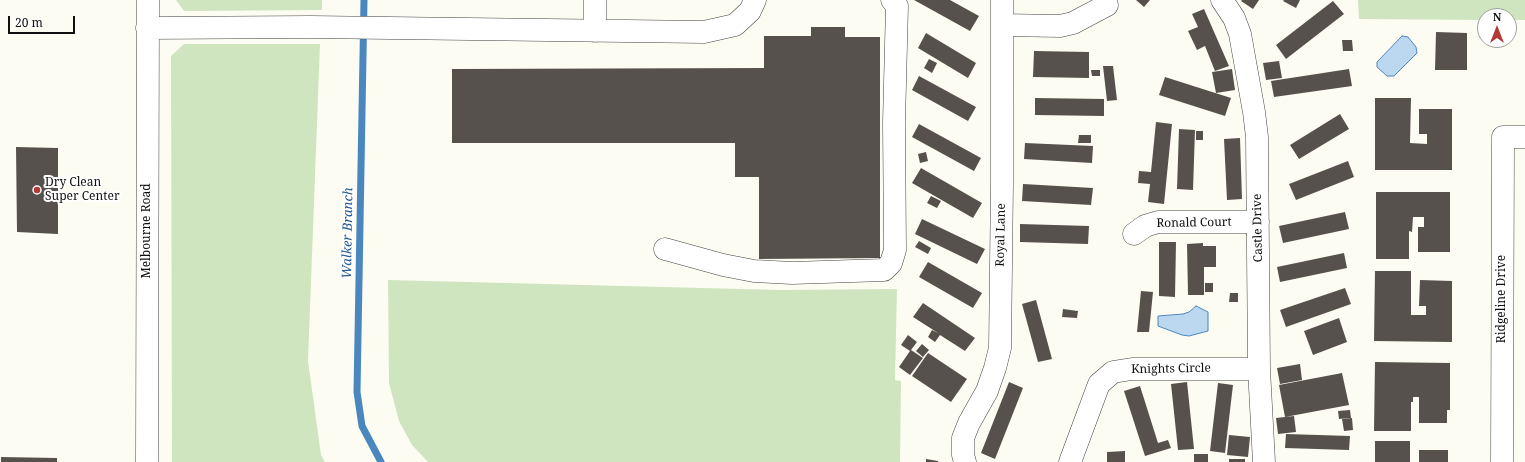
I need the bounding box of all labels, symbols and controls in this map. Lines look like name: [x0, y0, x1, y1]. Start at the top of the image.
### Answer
scale bar: [10, 8, 77, 34]
north arrow: [1477, 8, 1517, 48]
text: N: [1493, 9, 1501, 24]
text: 20 m: [15, 14, 43, 31]
place label: Dry Clean Super Center: [45, 176, 120, 204]
street label: Melbourne Road: [140, 183, 154, 279]
marker: Dry Clean Super Center: [32, 185, 42, 195]
water label: Walker Branch: [339, 187, 357, 279]
street label: Castle Drive: [1250, 194, 1266, 262]
street label: Royal Lane: [993, 203, 1009, 267]
street label: Ronald Court: [1156, 215, 1232, 231]
street label: Ridgeline Drive: [1495, 255, 1509, 343]
street label: Knights Circle: [1131, 361, 1211, 377]

